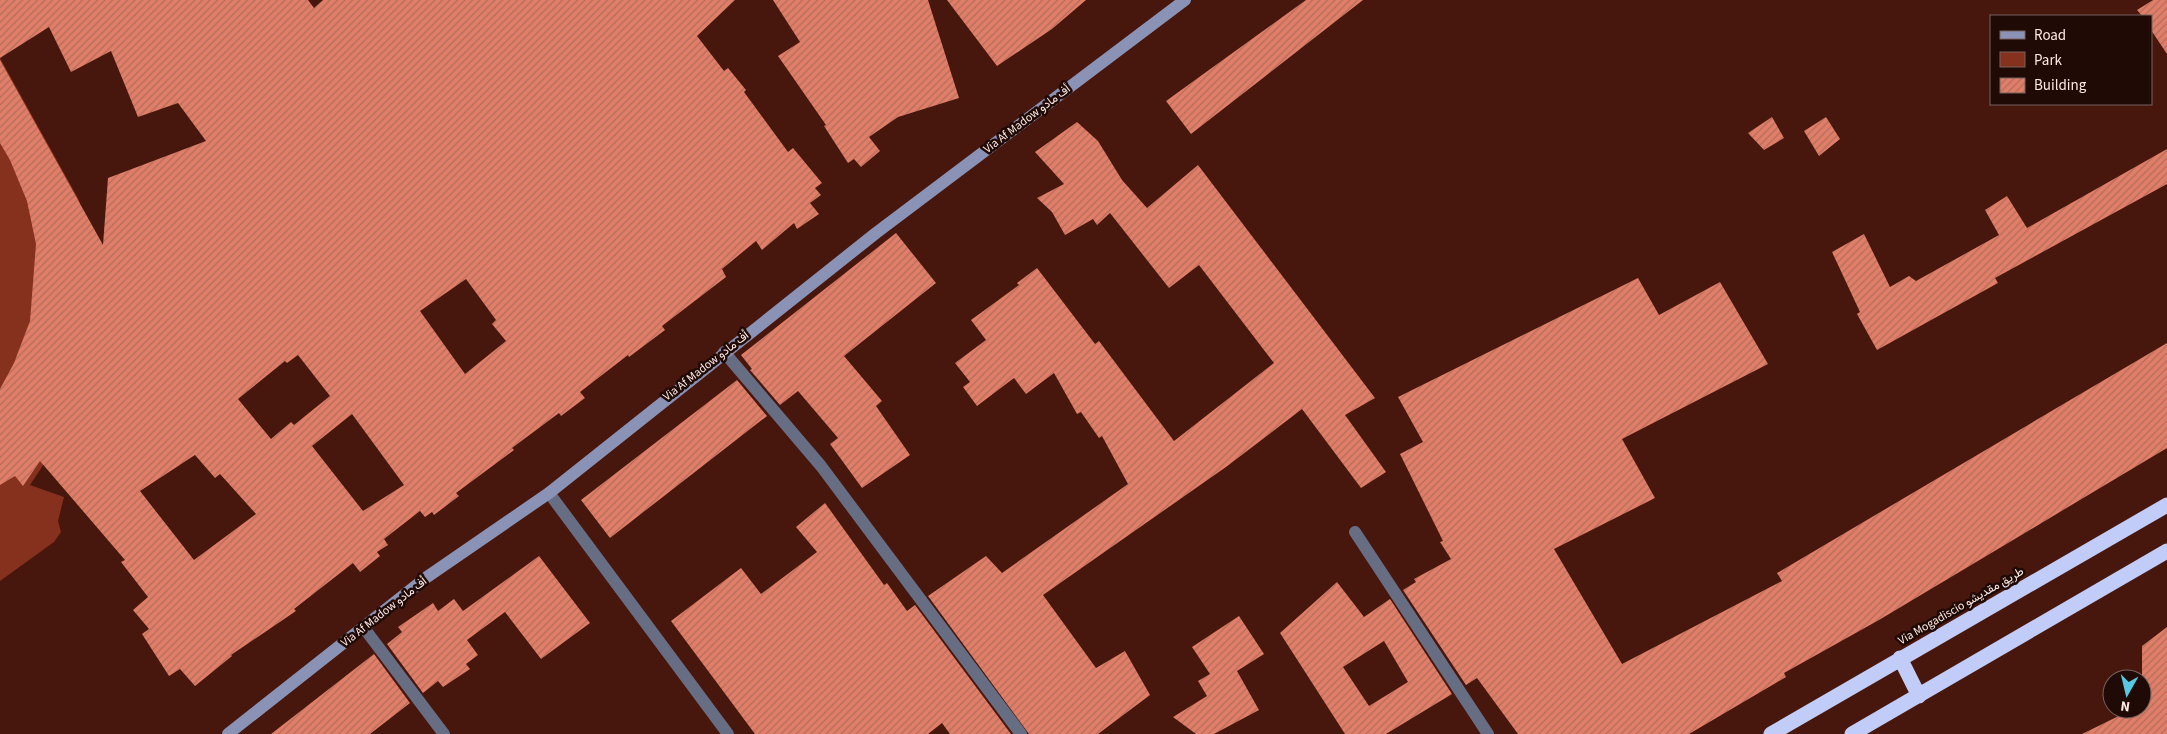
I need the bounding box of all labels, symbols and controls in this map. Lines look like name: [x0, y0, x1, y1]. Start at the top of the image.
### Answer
legend: [1990, 15, 2152, 105]
text: Road: [2034, 25, 2066, 46]
text: Park: [2034, 50, 2063, 71]
text: Building: [2034, 75, 2087, 96]
street label: Via Af Madow أف مادو: [980, 80, 1074, 157]
street label: Via Af Madow أف مادو: [659, 327, 753, 405]
street label: Via Mogadiscio طريق مقديشو: [1895, 563, 2027, 649]
street label: Via Af Madow أف مادو: [337, 573, 431, 651]
north arrow: [2102, 669, 2152, 719]
text: N: [2119, 695, 2131, 716]

